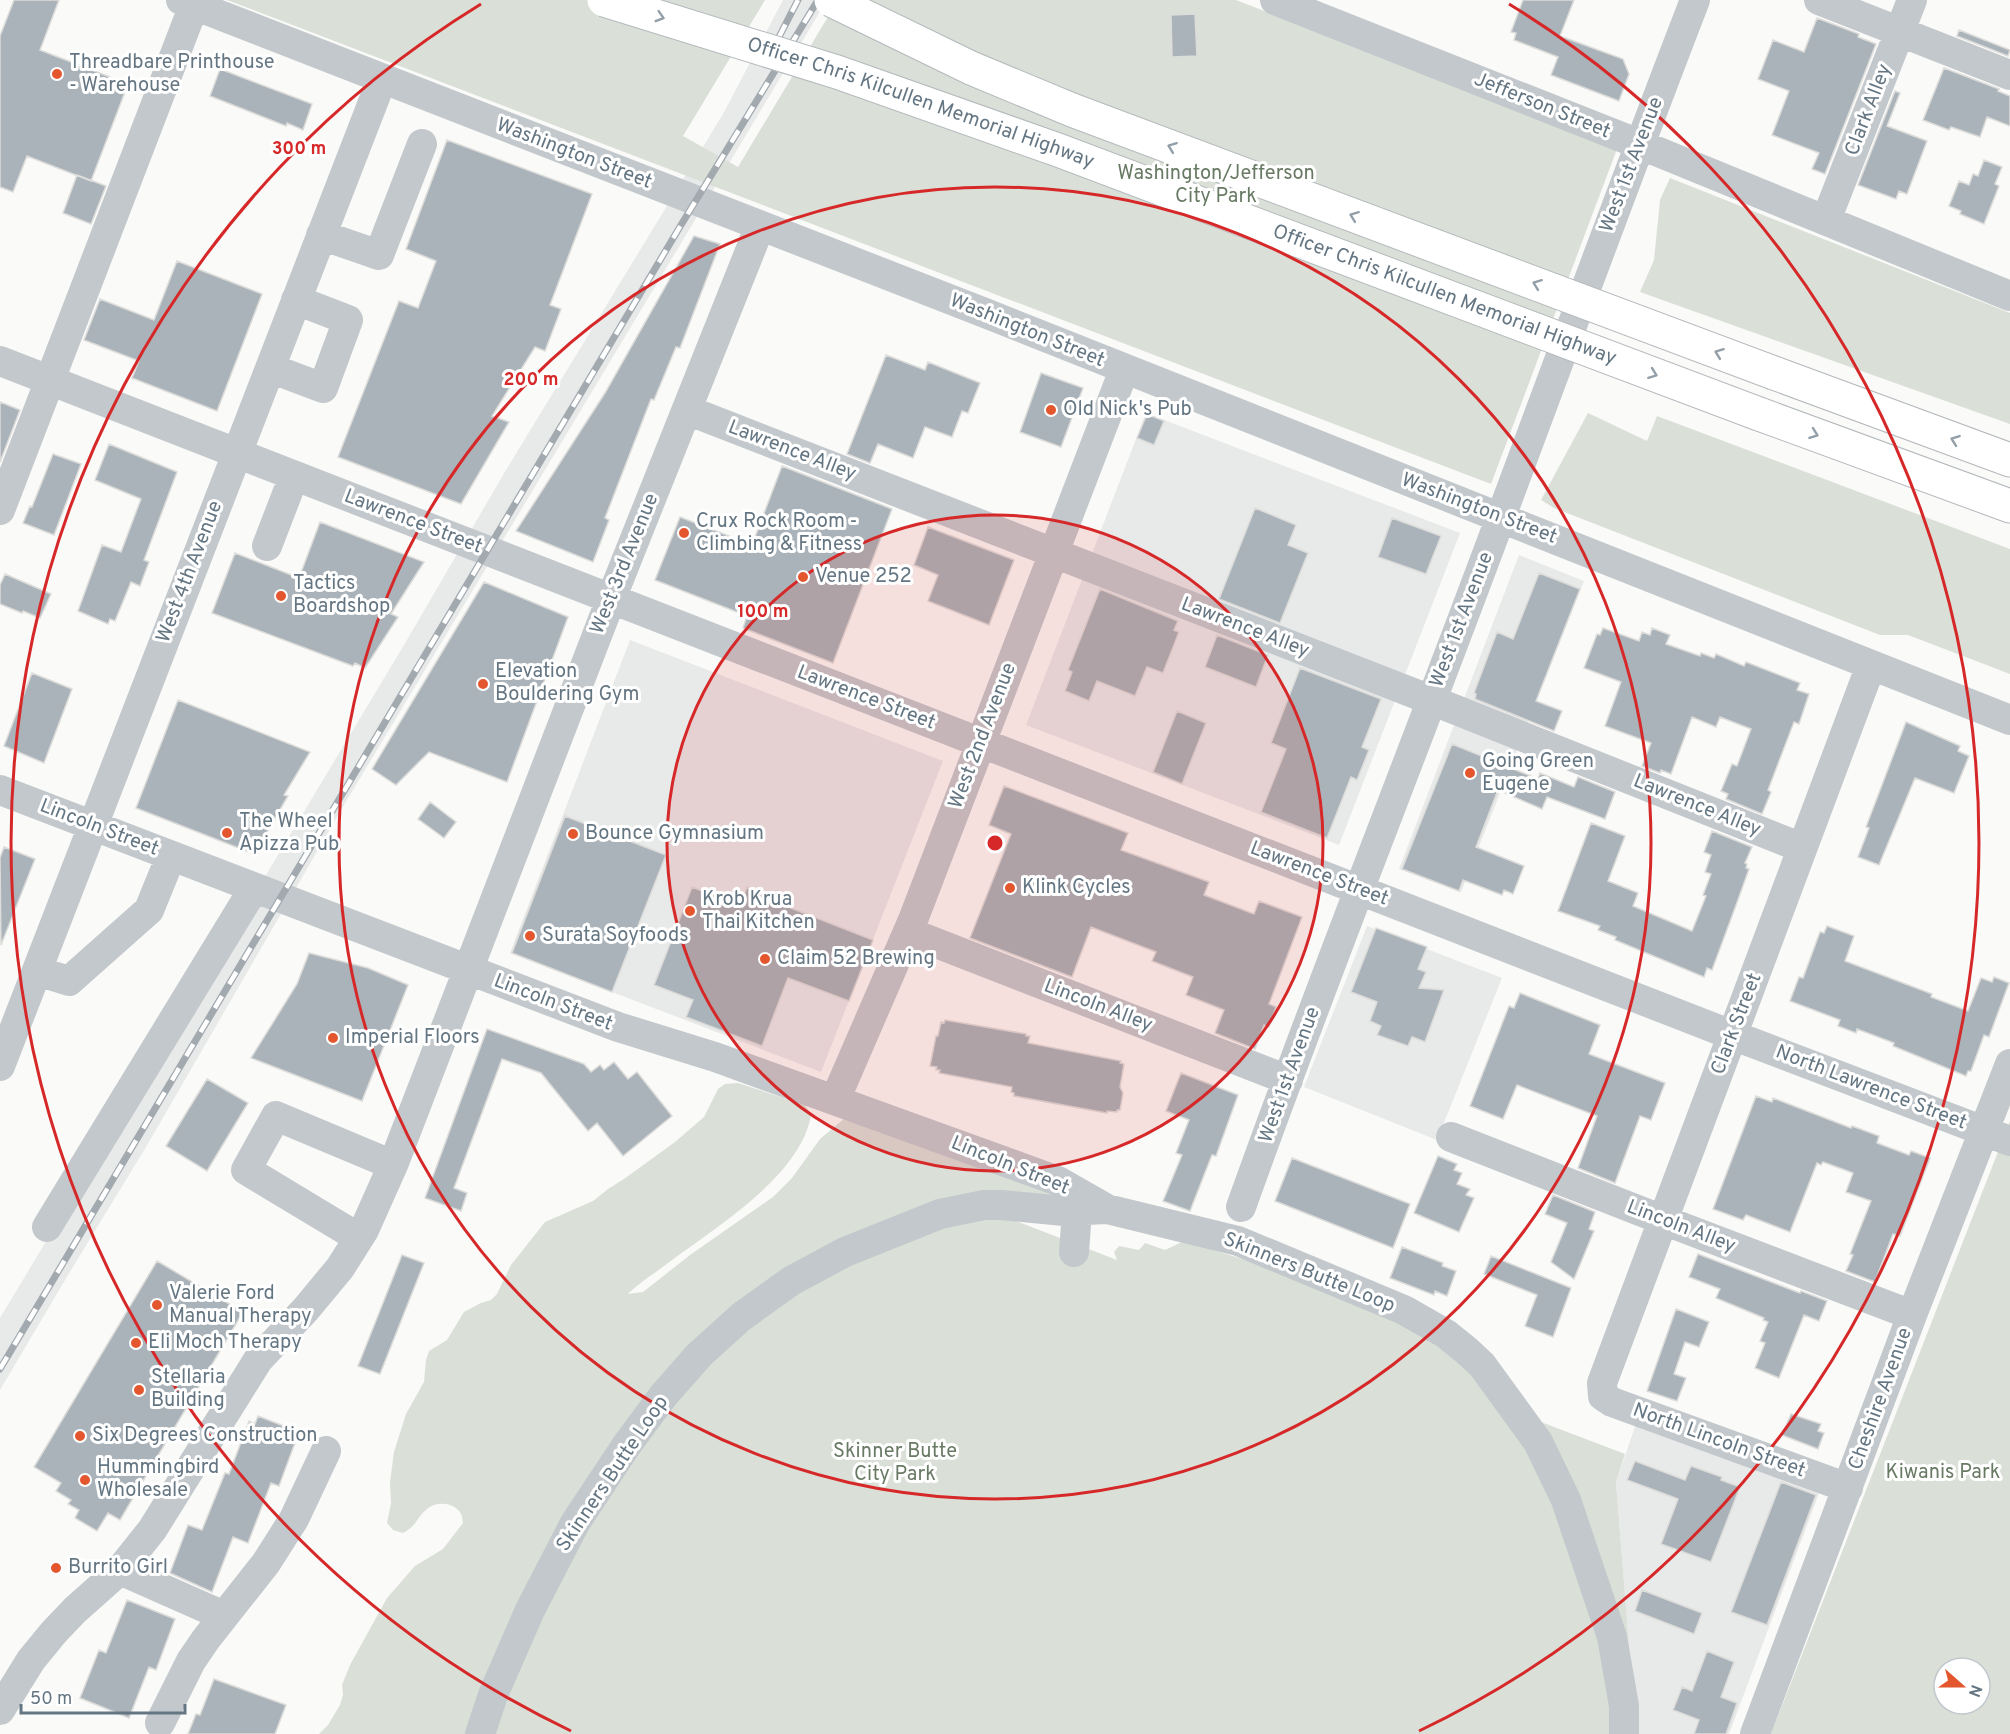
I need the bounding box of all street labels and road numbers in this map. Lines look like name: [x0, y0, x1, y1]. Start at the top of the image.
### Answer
street label: Officer Chris Kilcullen Memorial Highway: [744, 32, 1098, 175]
street label: Clark Alley: [1840, 60, 1898, 160]
street label: Jefferson Street: [1470, 67, 1614, 145]
street label: West 1st Avenue: [1594, 94, 1670, 236]
street label: Washington Street: [492, 112, 656, 196]
street label: Officer Chris Kilcullen Memorial Highway: [1269, 219, 1620, 372]
street label: Washington Street: [946, 288, 1108, 374]
street label: Lawrence Alley: [724, 415, 860, 487]
street label: Washington Street: [1397, 467, 1561, 551]
street label: Lawrence Street: [340, 484, 486, 560]
street label: West 3rd Avenue: [585, 490, 665, 638]
street label: West 4th Avenue: [151, 497, 229, 647]
street label: West 1st Avenue: [1424, 549, 1500, 691]
street label: Lawrence Alley: [1177, 592, 1313, 664]
street label: West 2nd Avenue: [943, 659, 1023, 813]
street label: Lawrence Street: [793, 660, 939, 736]
street label: Lawrence Alley: [1629, 769, 1765, 843]
street label: Lincoln Street: [36, 793, 162, 863]
street label: Lawrence Street: [1246, 836, 1392, 912]
street label: Lincoln Street: [490, 968, 616, 1038]
street label: Clark Street: [1706, 969, 1768, 1079]
street label: Lincoln Alley: [1040, 973, 1156, 1039]
street label: West 1st Avenue: [1253, 1003, 1327, 1147]
street label: North Lawrence Street: [1772, 1040, 1970, 1136]
street label: Lincoln Street: [947, 1130, 1073, 1202]
street label: Lincoln Alley: [1623, 1194, 1739, 1260]
street label: Skinners Butte Loop: [1219, 1227, 1399, 1319]
street label: Cheshire Avenue: [1843, 1324, 1919, 1474]
street label: Skinners Butte Loop: [551, 1391, 675, 1557]
street label: North Lincoln Street: [1629, 1398, 1809, 1484]

